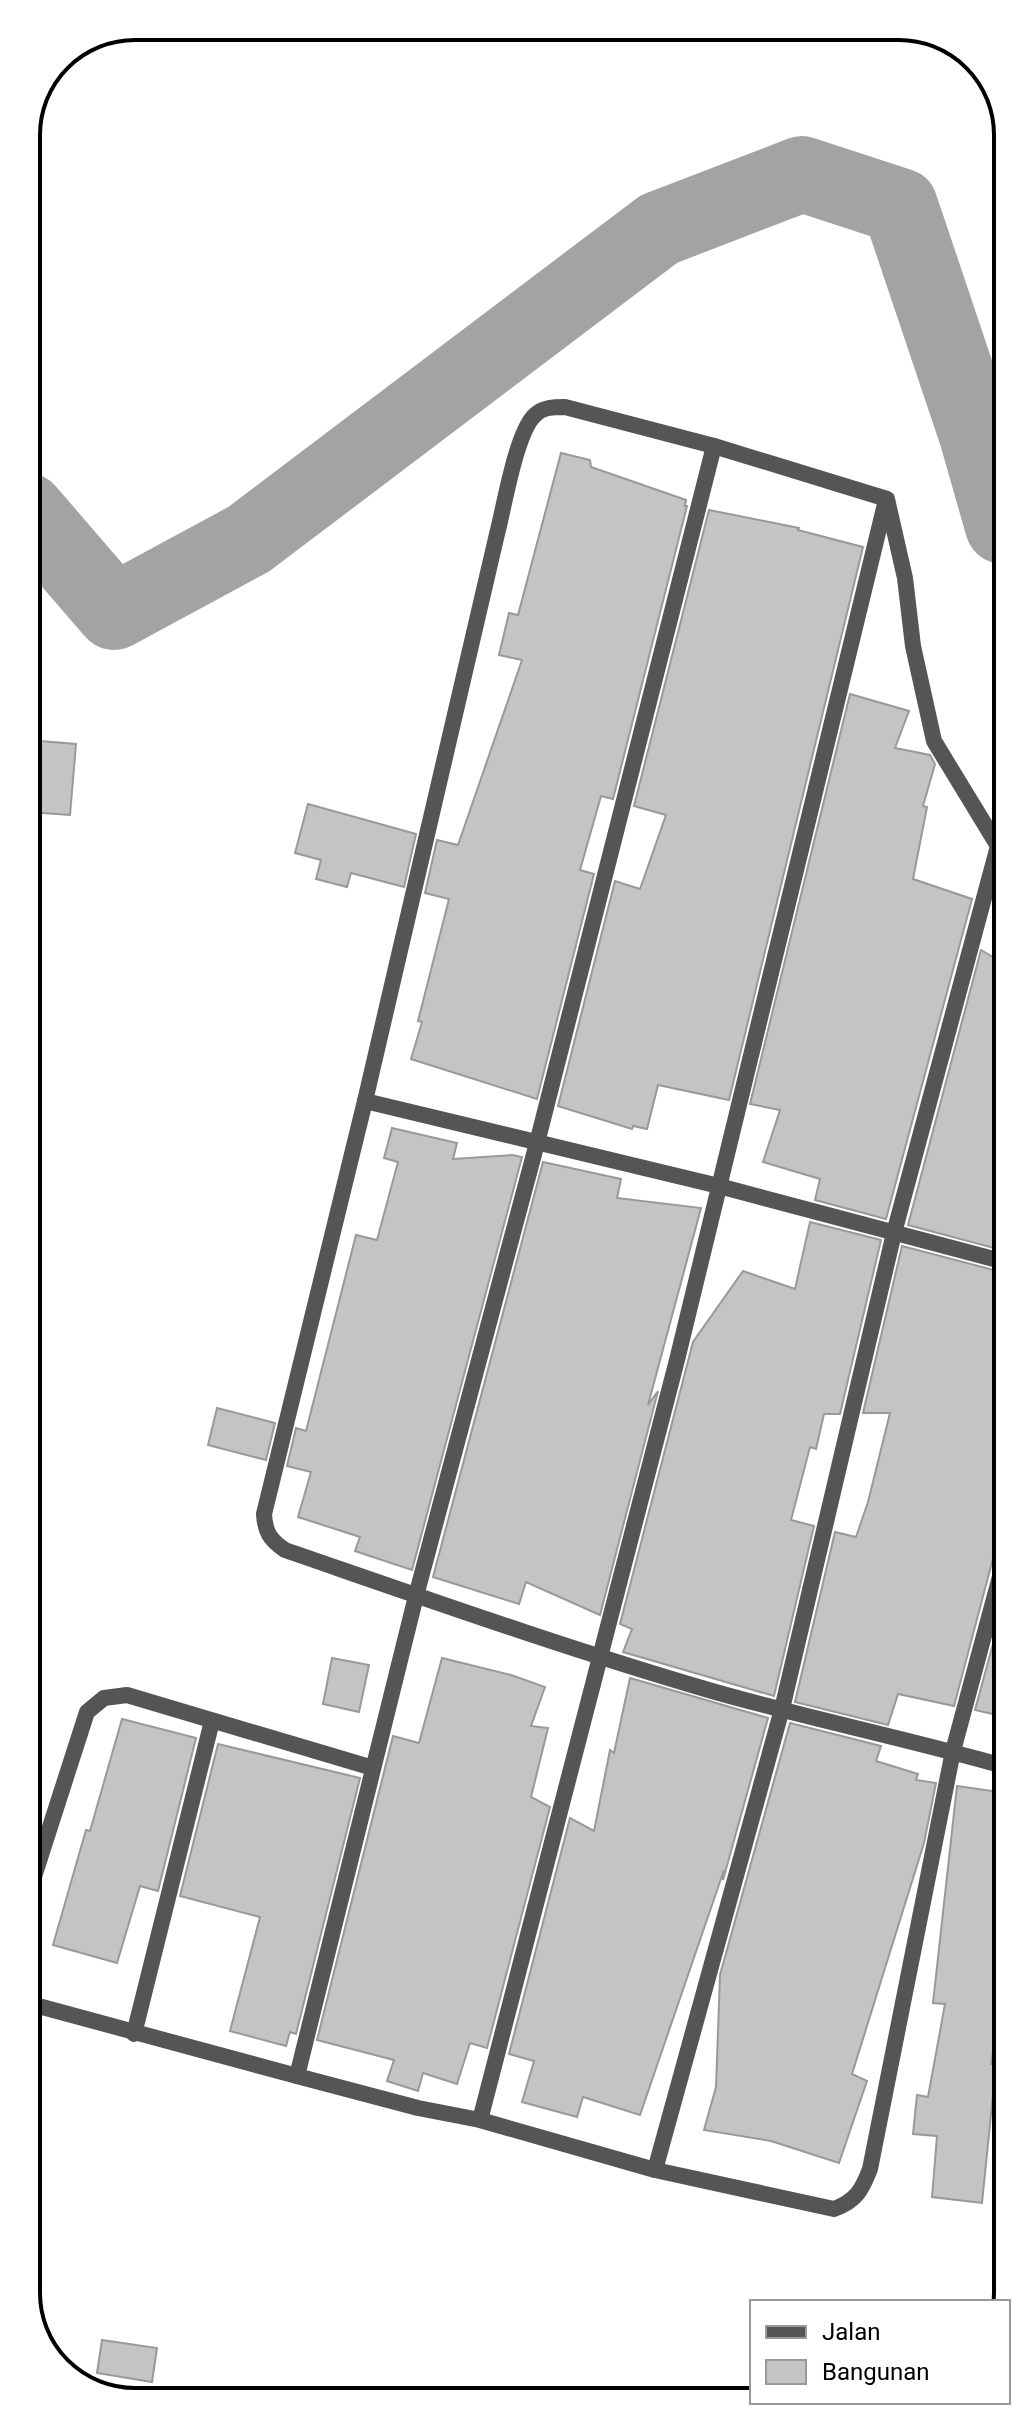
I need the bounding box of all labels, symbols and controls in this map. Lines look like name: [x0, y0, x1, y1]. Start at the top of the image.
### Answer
legend: [750, 2300, 1010, 2404]
text: Jalan: [822, 2318, 880, 2346]
text: Bangunan: [822, 2358, 930, 2386]

